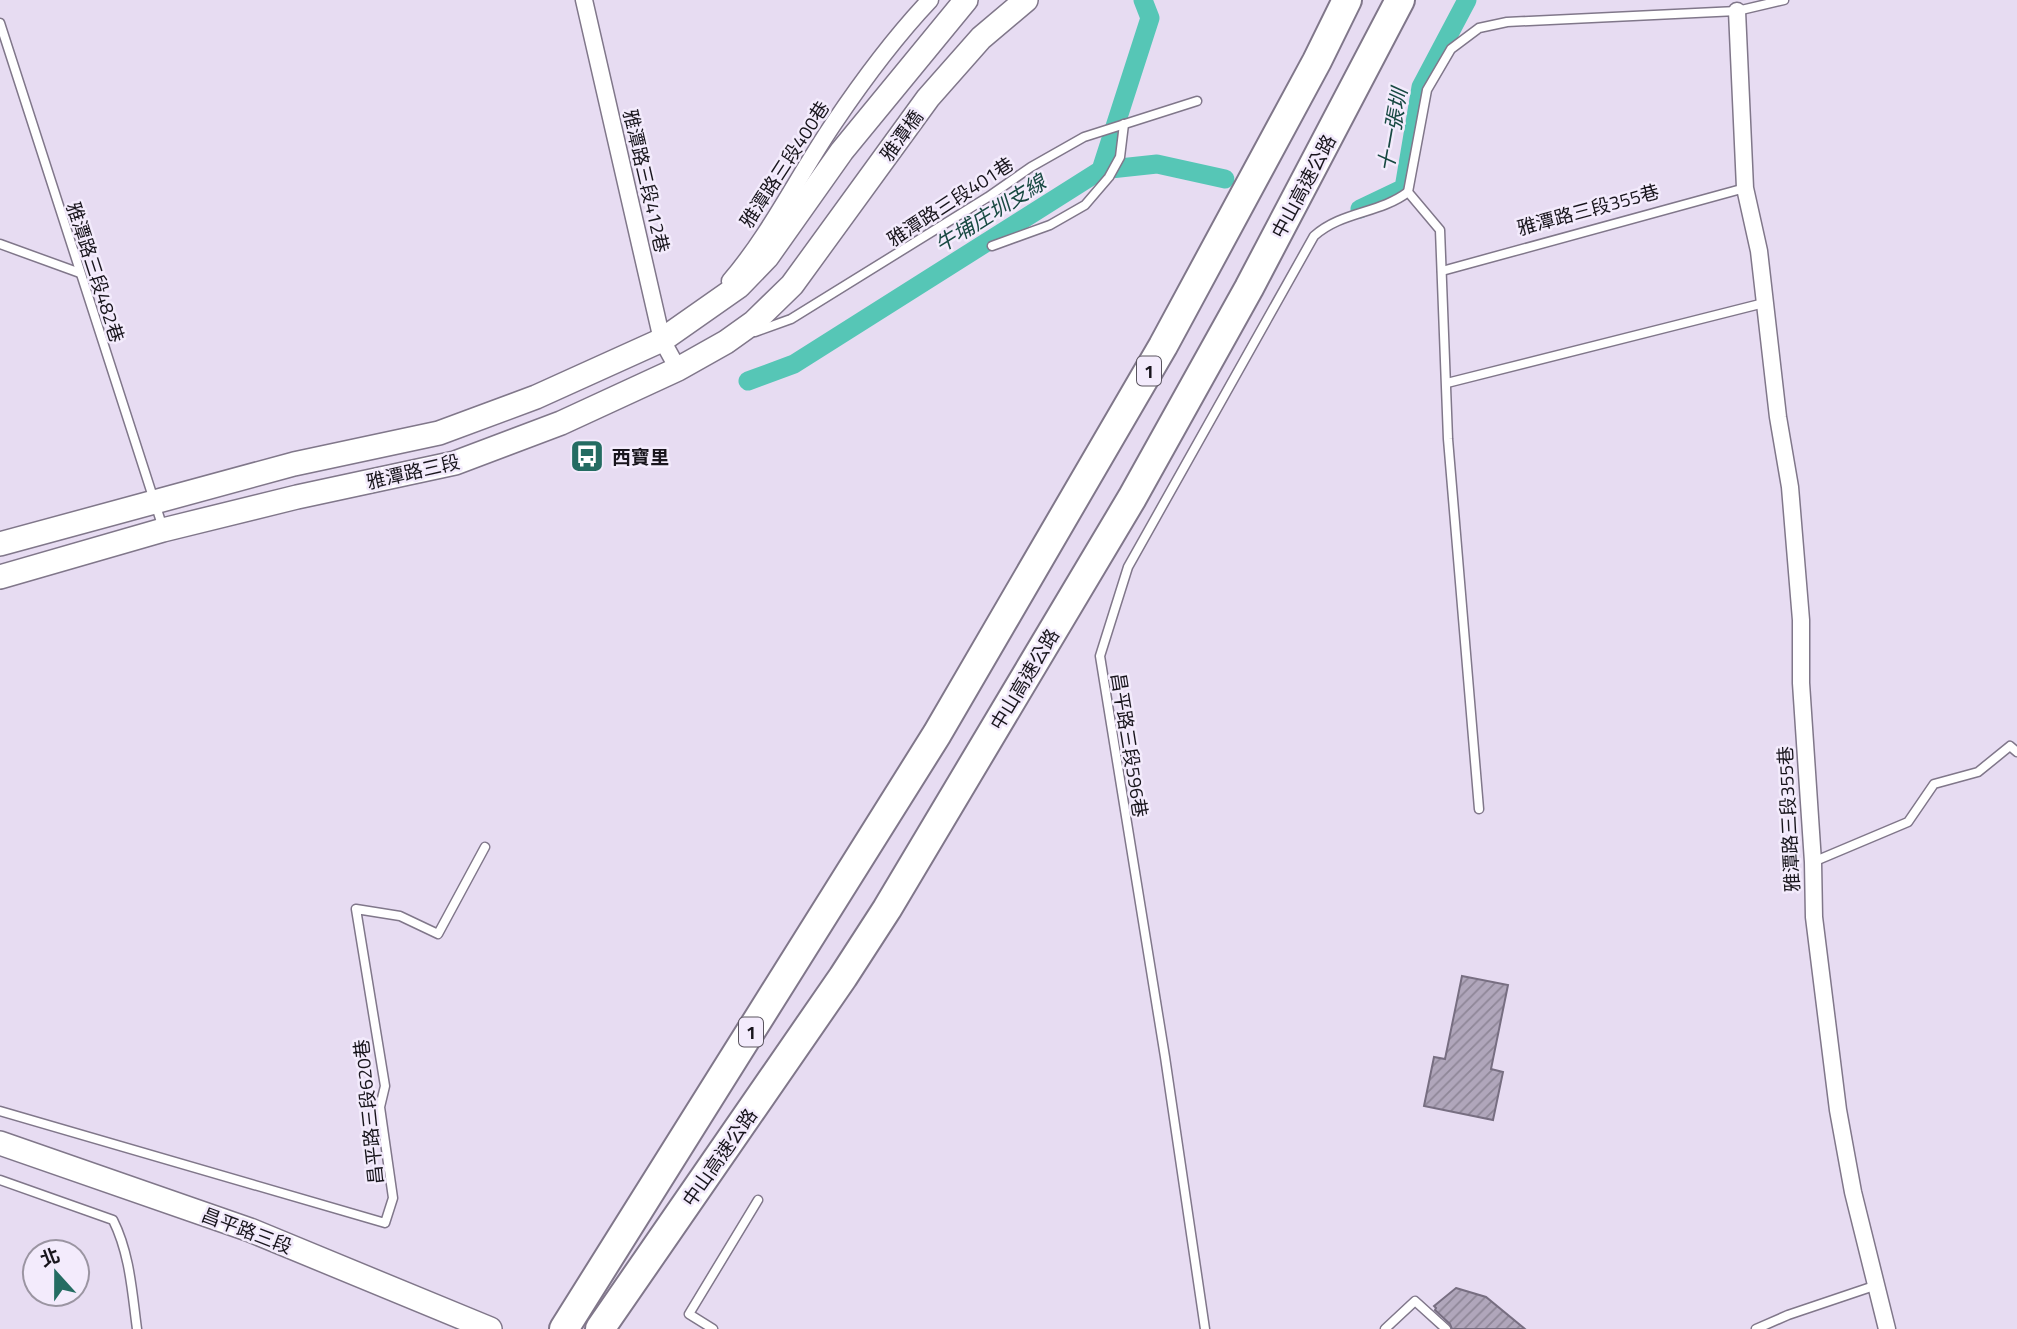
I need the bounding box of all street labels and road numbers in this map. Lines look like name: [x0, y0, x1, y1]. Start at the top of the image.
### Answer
street label: 雅潭路三段400巷: [732, 95, 836, 233]
street label: 雅潭橋: [873, 103, 929, 167]
street label: 雅潭路三段412巷: [616, 107, 678, 255]
street label: 中山高速公路: [1263, 129, 1343, 243]
street label: 雅潭路三段401巷: [881, 149, 1019, 253]
street label: 雅潭路三段355巷: [1514, 176, 1662, 242]
street label: 雅潭路三段482巷: [60, 198, 132, 346]
road number: 1: [1137, 356, 1161, 386]
street label: 雅潭路三段: [363, 446, 463, 496]
street label: 中山高速公路: [982, 623, 1066, 735]
street label: 昌平路三段596巷: [1104, 671, 1156, 819]
street label: 雅潭路三段355巷: [1770, 745, 1806, 893]
road number: 1: [739, 1017, 763, 1046]
street label: 昌平路三段620巷: [346, 1038, 390, 1186]
street label: 中山高速公路: [674, 1102, 764, 1212]
street label: 昌平路三段: [197, 1199, 297, 1261]

